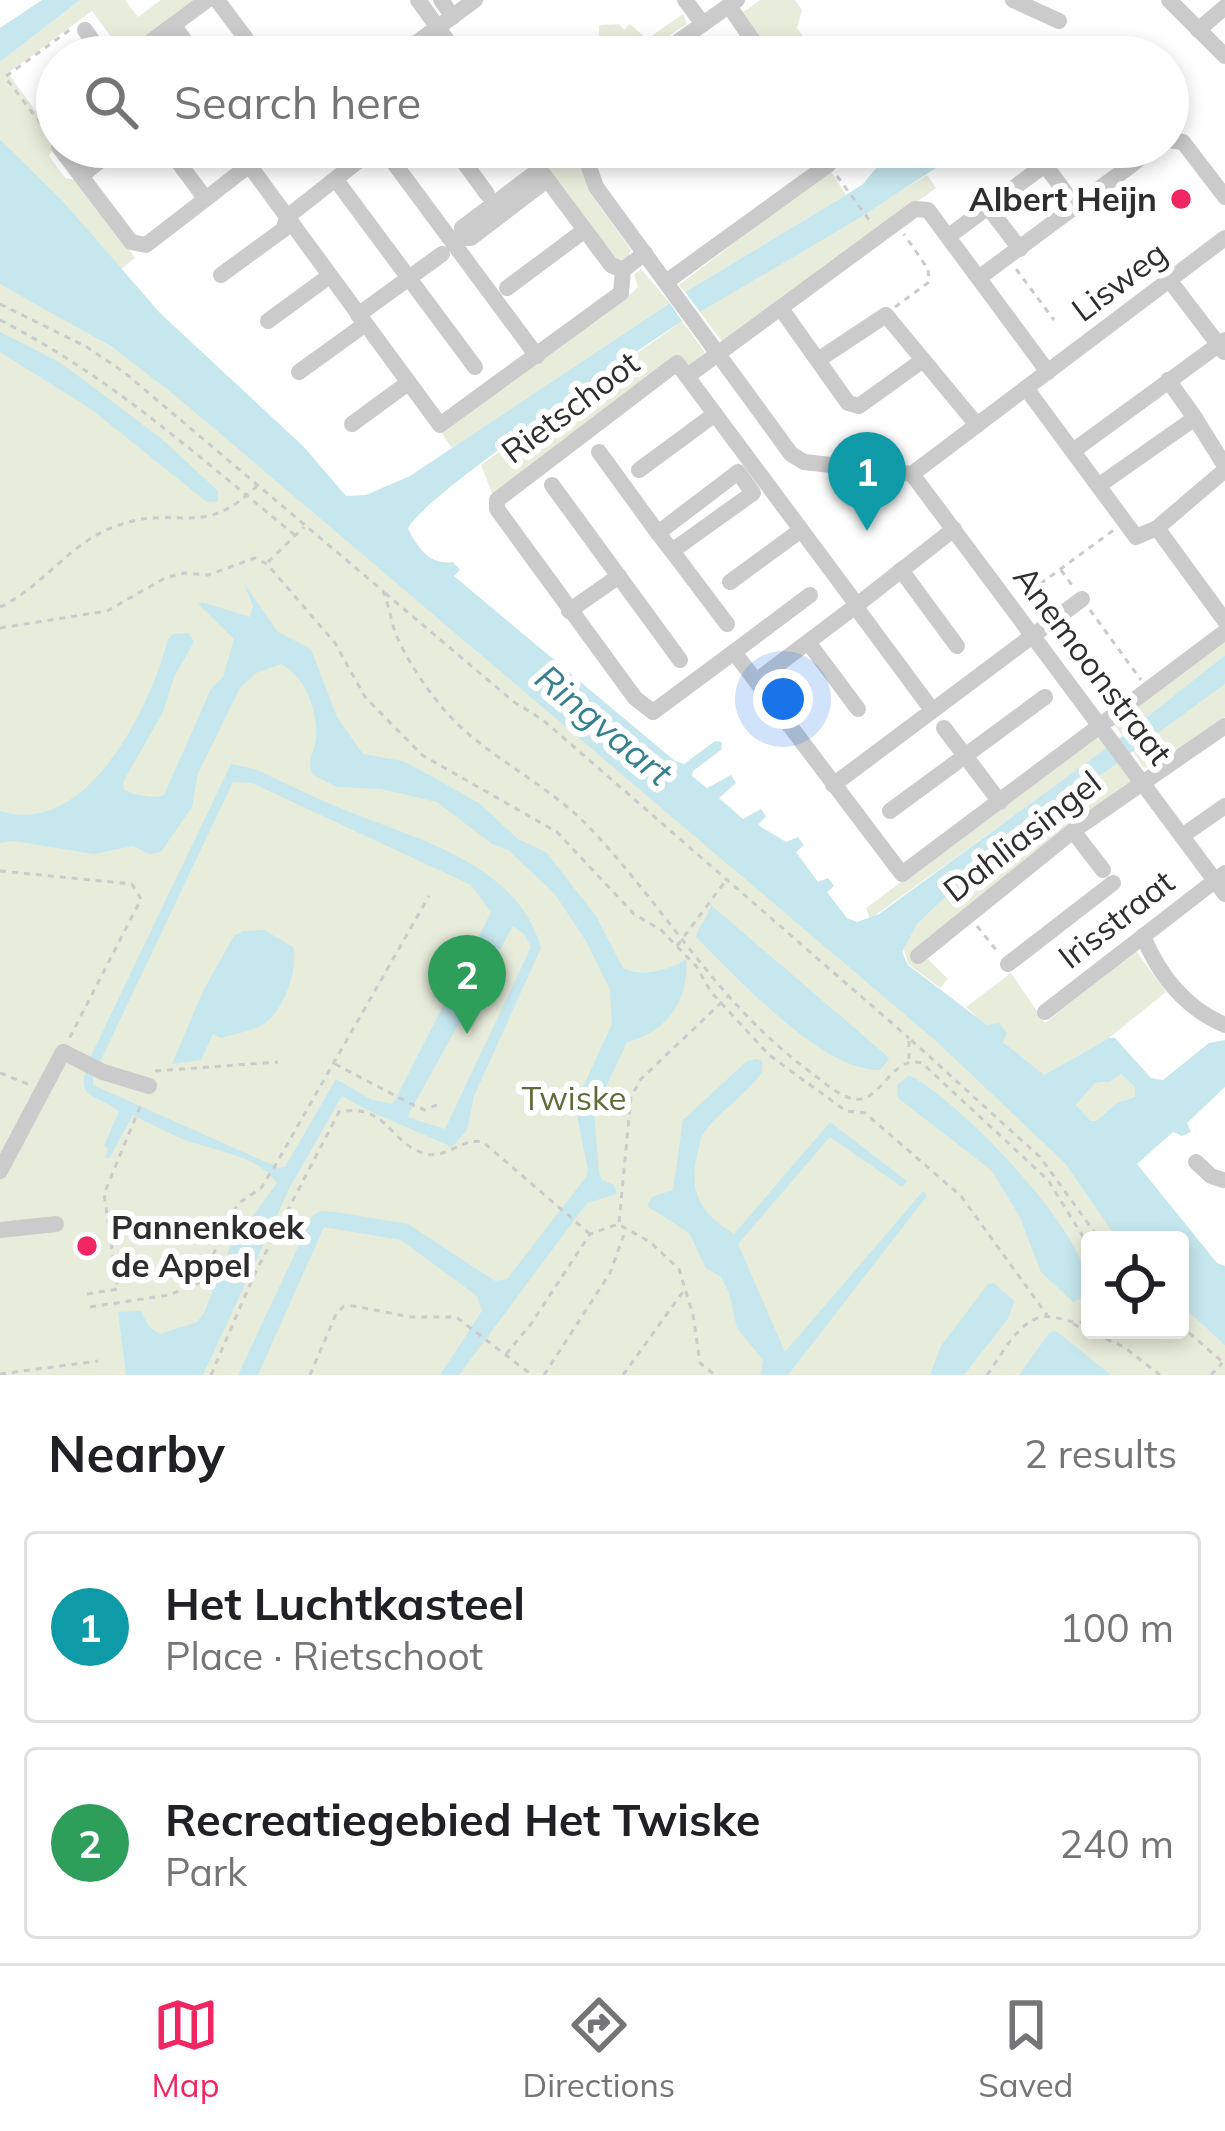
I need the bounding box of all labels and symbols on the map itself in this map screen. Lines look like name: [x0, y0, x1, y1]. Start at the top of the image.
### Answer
place label: Albert Heijn: [969, 178, 1157, 219]
marker: Albert Heijn: [1168, 186, 1194, 212]
street label: Lisweg: [1063, 232, 1174, 330]
street label: Rietschoot: [493, 342, 646, 472]
pin: 1: [828, 432, 906, 531]
street label: Anemoonstraat: [1005, 557, 1181, 772]
water label: Ringvaart: [527, 654, 683, 796]
your location: [753, 669, 813, 729]
street label: Dahliasingel: [935, 761, 1109, 910]
street label: Irisstraat: [1050, 861, 1182, 976]
pin: 2: [428, 935, 506, 1034]
park label: Twiske: [521, 1077, 627, 1118]
place label: Pannenkoek de Appel: [111, 1206, 305, 1285]
marker: Pannenkoek de Appel: [74, 1233, 100, 1259]

